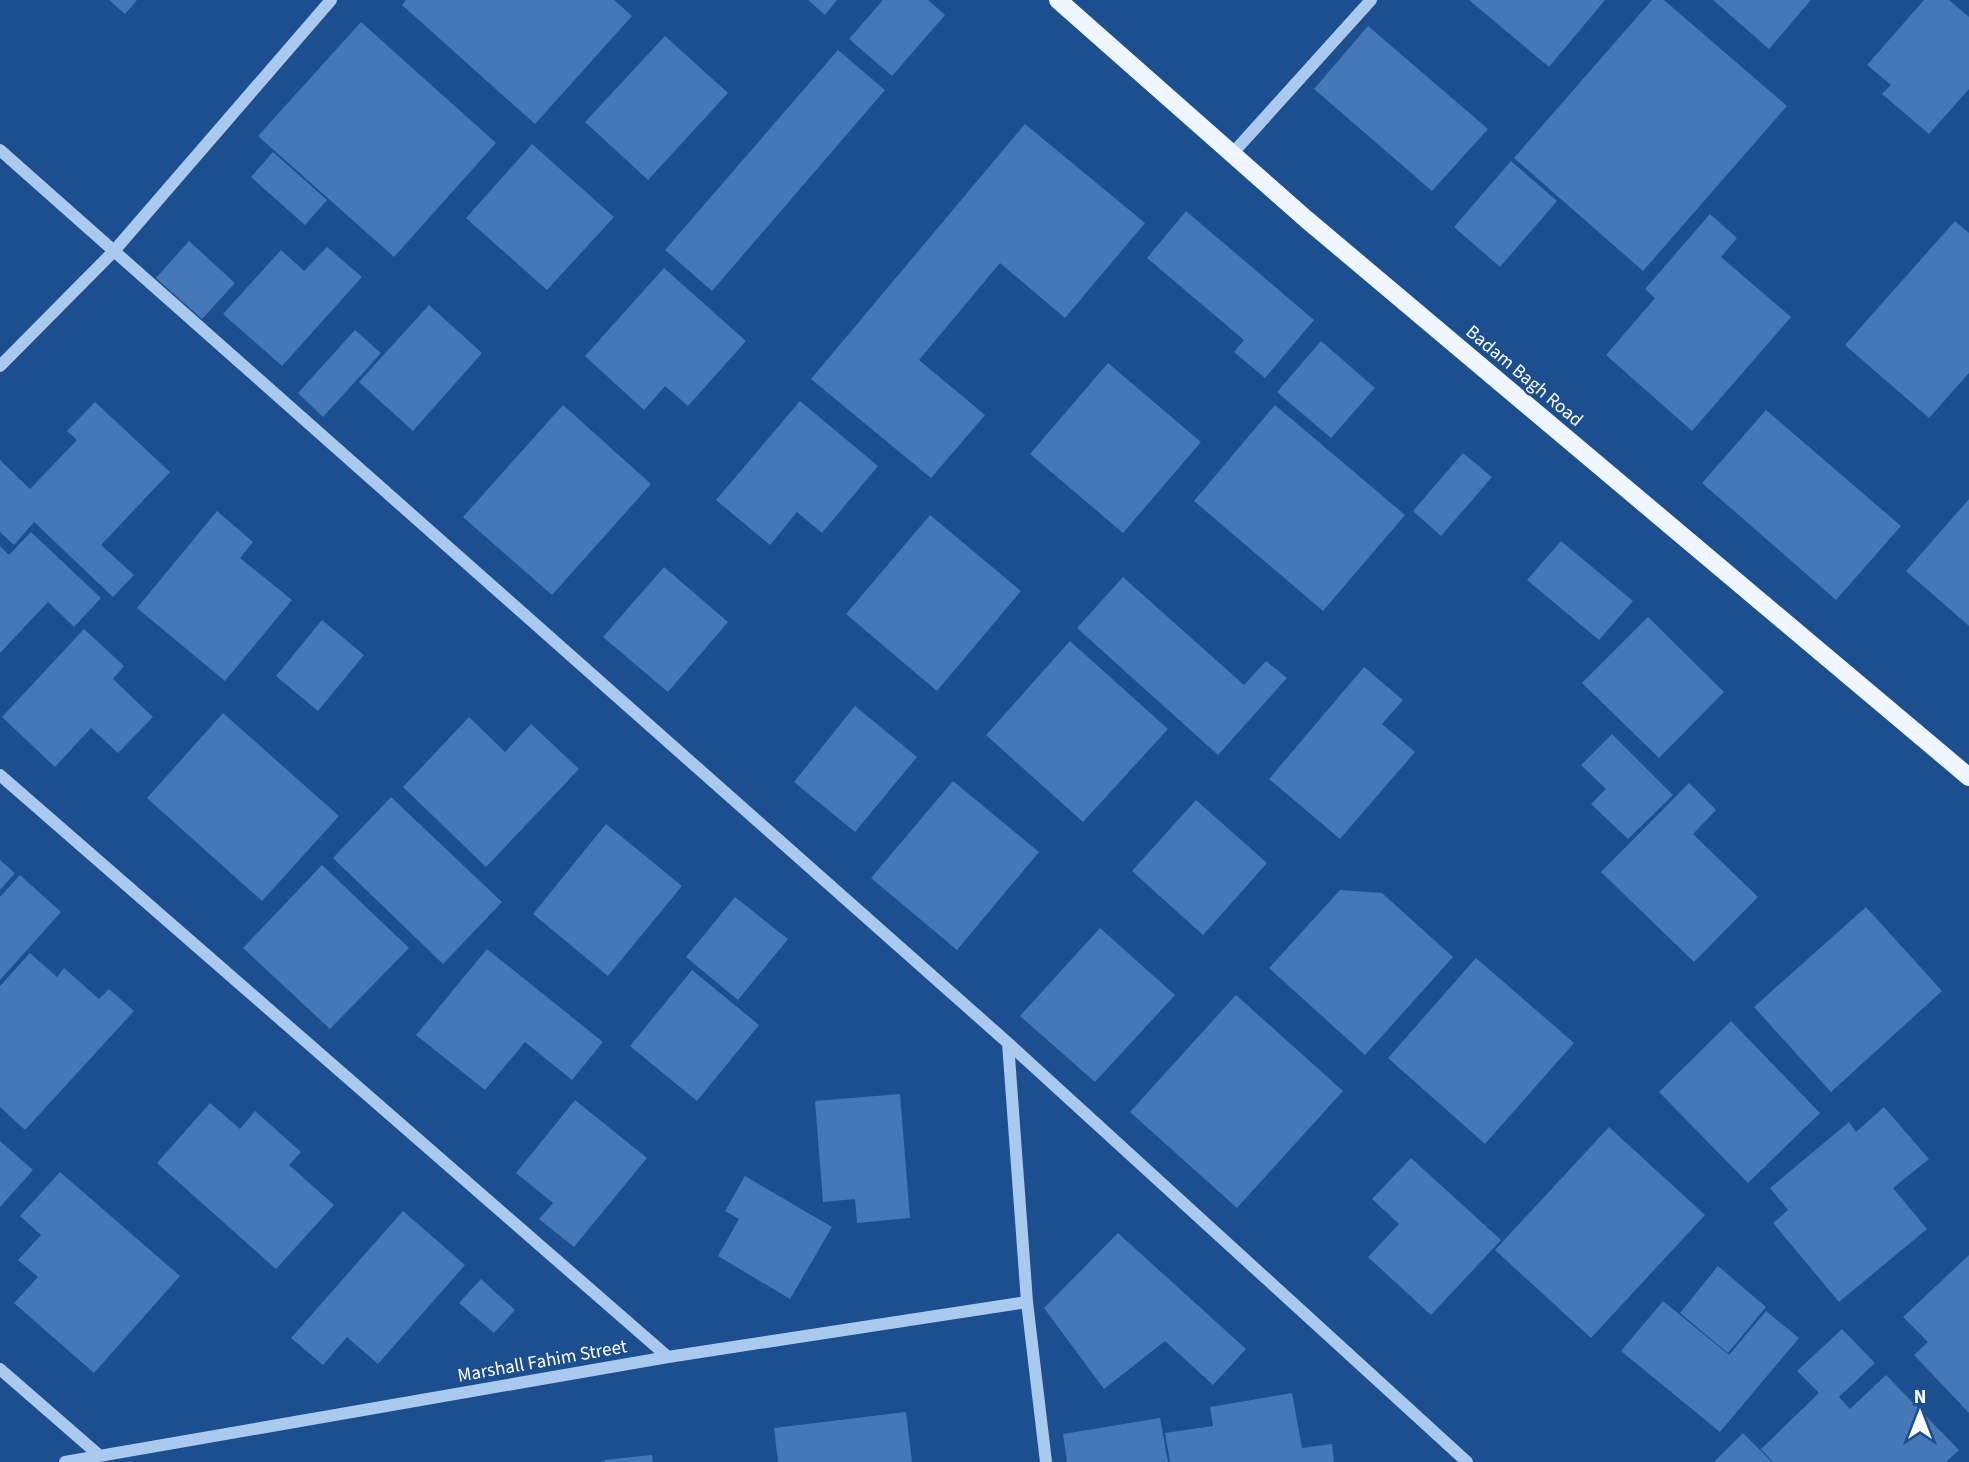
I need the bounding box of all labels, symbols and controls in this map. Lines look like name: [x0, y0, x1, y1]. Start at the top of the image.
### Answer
street label: Badam Bagh Road: [1460, 319, 1589, 433]
street label: Marshall Fahim Street: [455, 1333, 630, 1390]
north arrow: [1885, 1378, 1955, 1448]
text: N: [1914, 1384, 1926, 1411]

